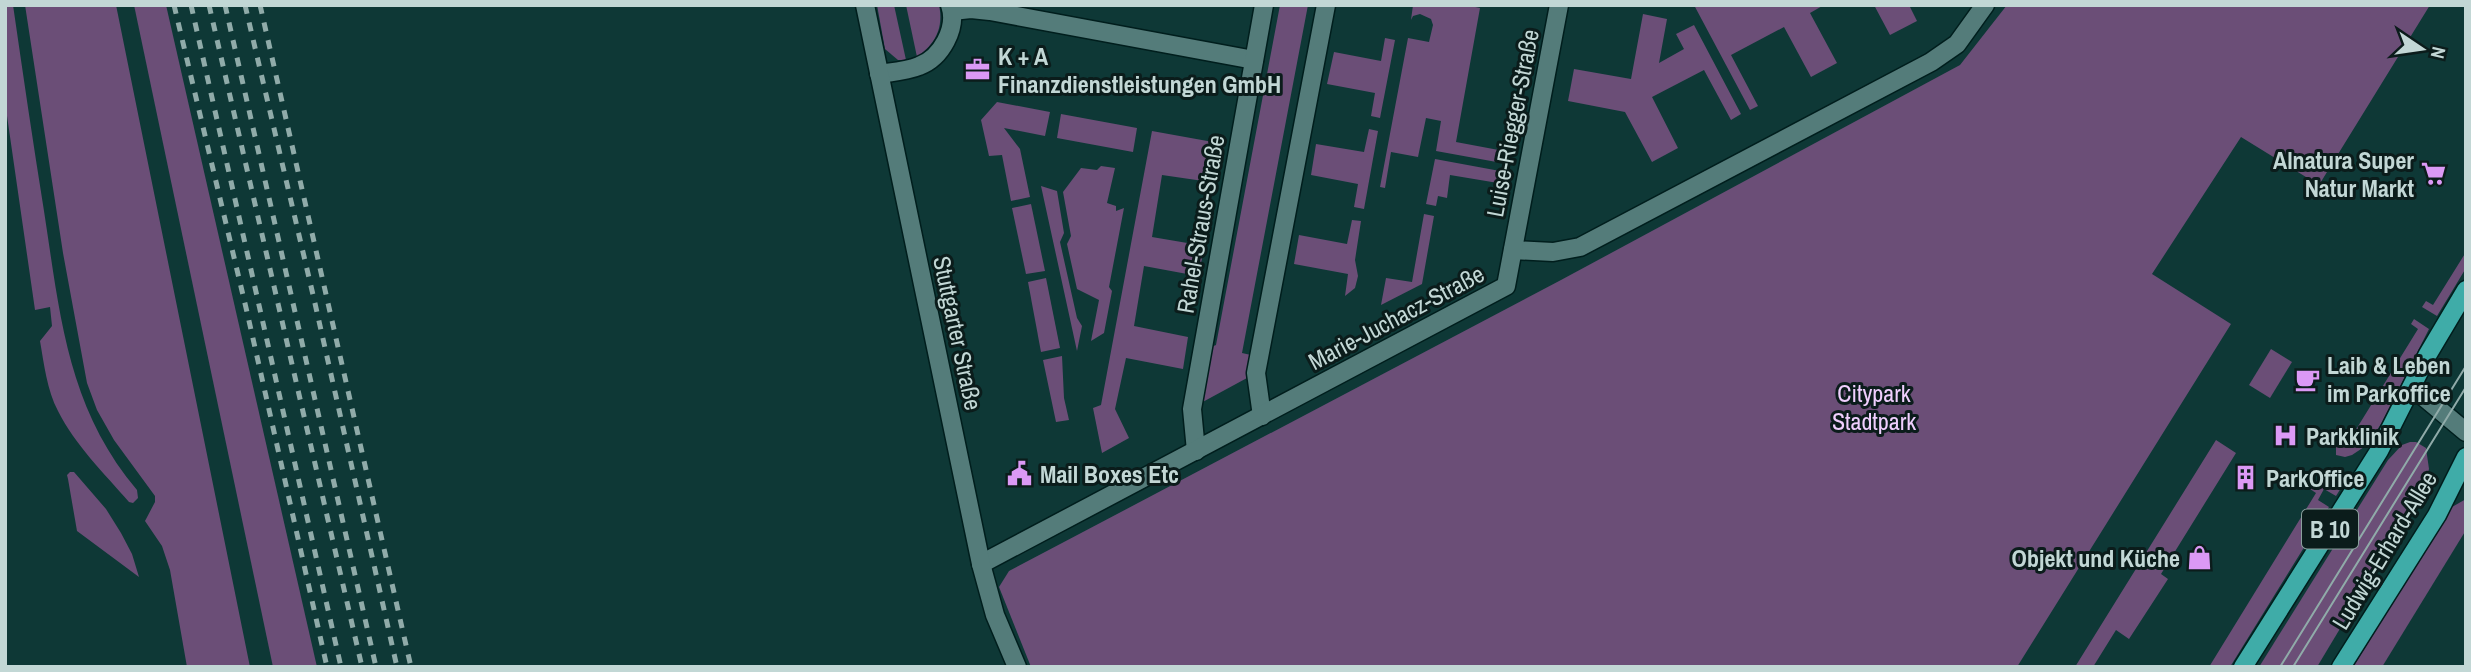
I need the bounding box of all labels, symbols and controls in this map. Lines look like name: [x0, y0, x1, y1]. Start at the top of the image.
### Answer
north arrow: [2387, 14, 2457, 84]
street label: Luise-Riegger-Straße: [1478, 27, 1546, 219]
place label: K + A Finanzdienstleistungen GmbH: [998, 40, 1281, 100]
text: N: [2425, 44, 2452, 61]
office icon: K + A Finanzdienstleistungen GmbH: [964, 56, 992, 84]
street label: Rahel-Straus-Straße: [1169, 132, 1231, 316]
place label: Alnatura Super Natur Markt: [2273, 144, 2414, 204]
supermarket icon: Alnatura Super Natur Markt: [2420, 160, 2448, 188]
street label: Stuttgarter Straße: [926, 253, 990, 413]
street label: Marie-Juchacz-Straße: [1303, 257, 1489, 377]
place label: Laib & Leben im Parkoffice: [2327, 349, 2451, 409]
cafe icon: Laib & Leben im Parkoffice: [2293, 365, 2321, 393]
park label: Citypark Stadtpark: [1832, 377, 1916, 437]
place label: Parkklinik: [2306, 420, 2399, 452]
hospital icon: Parkklinik: [2272, 422, 2300, 450]
place label: Mail Boxes Etc: [1040, 458, 1179, 490]
public building icon: Mail Boxes Etc: [1006, 460, 1034, 488]
place label: ParkOffice: [2266, 462, 2365, 494]
building icon: ParkOffice: [2232, 464, 2260, 492]
street label: Ludwig-Erhard-Allee: [2324, 465, 2444, 635]
road number: B 10: [2302, 509, 2358, 548]
place label: Objekt und Küche: [2012, 542, 2180, 574]
shop icon: Objekt und Küche: [2186, 544, 2214, 572]

